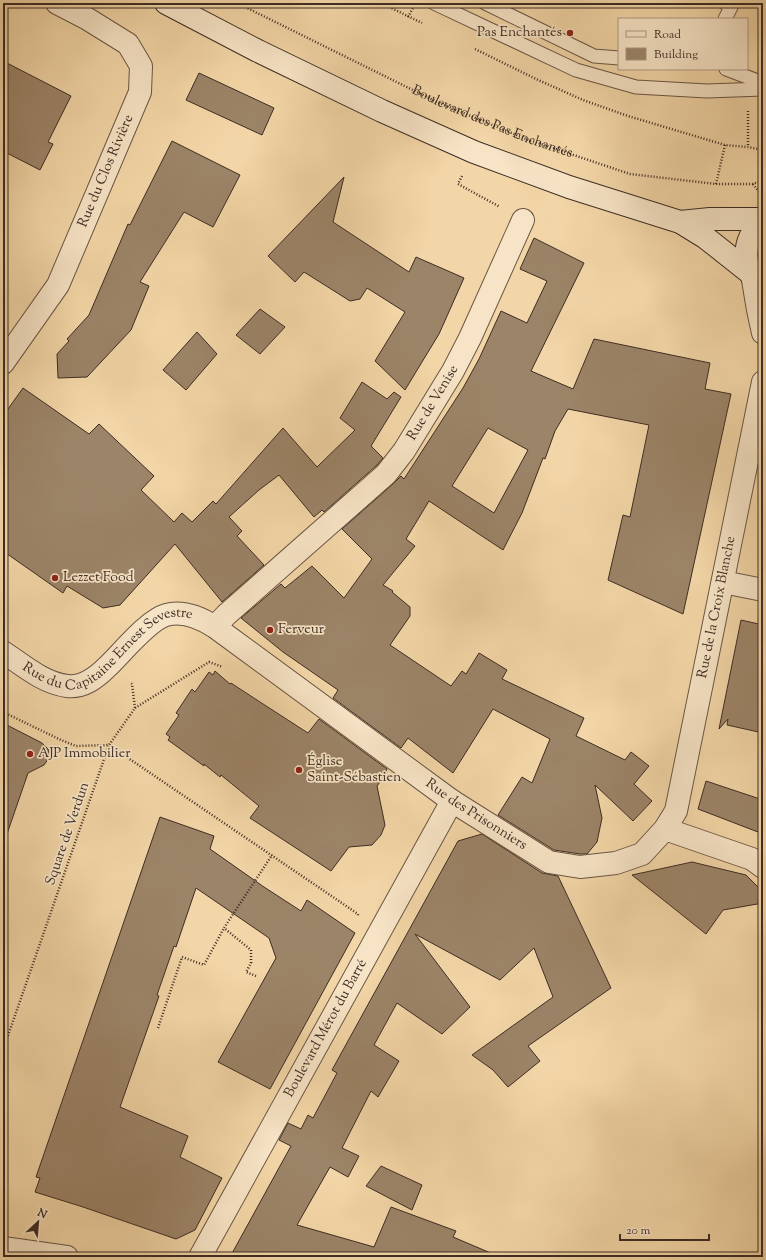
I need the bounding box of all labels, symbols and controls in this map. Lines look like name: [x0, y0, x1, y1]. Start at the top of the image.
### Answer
legend: [618, 18, 748, 70]
place label: Pas Enchantés: [477, 23, 562, 43]
text: Road: [654, 26, 681, 44]
marker: Pas Enchantés: [565, 28, 575, 38]
text: Building: [654, 46, 698, 64]
street label: Boulevard des Pas Enchantés: [408, 81, 575, 164]
street label: Rue du Clos Rivière: [73, 112, 139, 231]
street label: Rue de Venise: [403, 362, 464, 445]
street label: Rue de la Croix Blanche: [693, 534, 741, 680]
place label: Lezzet Food: [63, 568, 134, 588]
marker: Lezzet Food: [50, 573, 60, 583]
street label: Rue du Capitaine Ernest Sevestre: [18, 603, 195, 696]
place label: Ferveur: [278, 620, 325, 640]
marker: Ferveur: [265, 625, 275, 635]
place label: AJP Immobilier: [38, 744, 131, 764]
marker: AJP Immobilier: [25, 749, 35, 759]
place label: Église Saint-Sébastien: [307, 752, 401, 788]
marker: Église Saint-Sébastien: [294, 765, 304, 775]
street label: Rue des Prisonniers: [421, 774, 531, 856]
street label: Square de Verdun: [41, 780, 95, 888]
street label: Boulevard Mérot du Barré: [280, 956, 373, 1101]
north arrow: [18, 1202, 58, 1242]
text: N: [34, 1204, 50, 1223]
scale bar: [620, 1216, 709, 1242]
text: 20 m: [626, 1222, 651, 1240]

